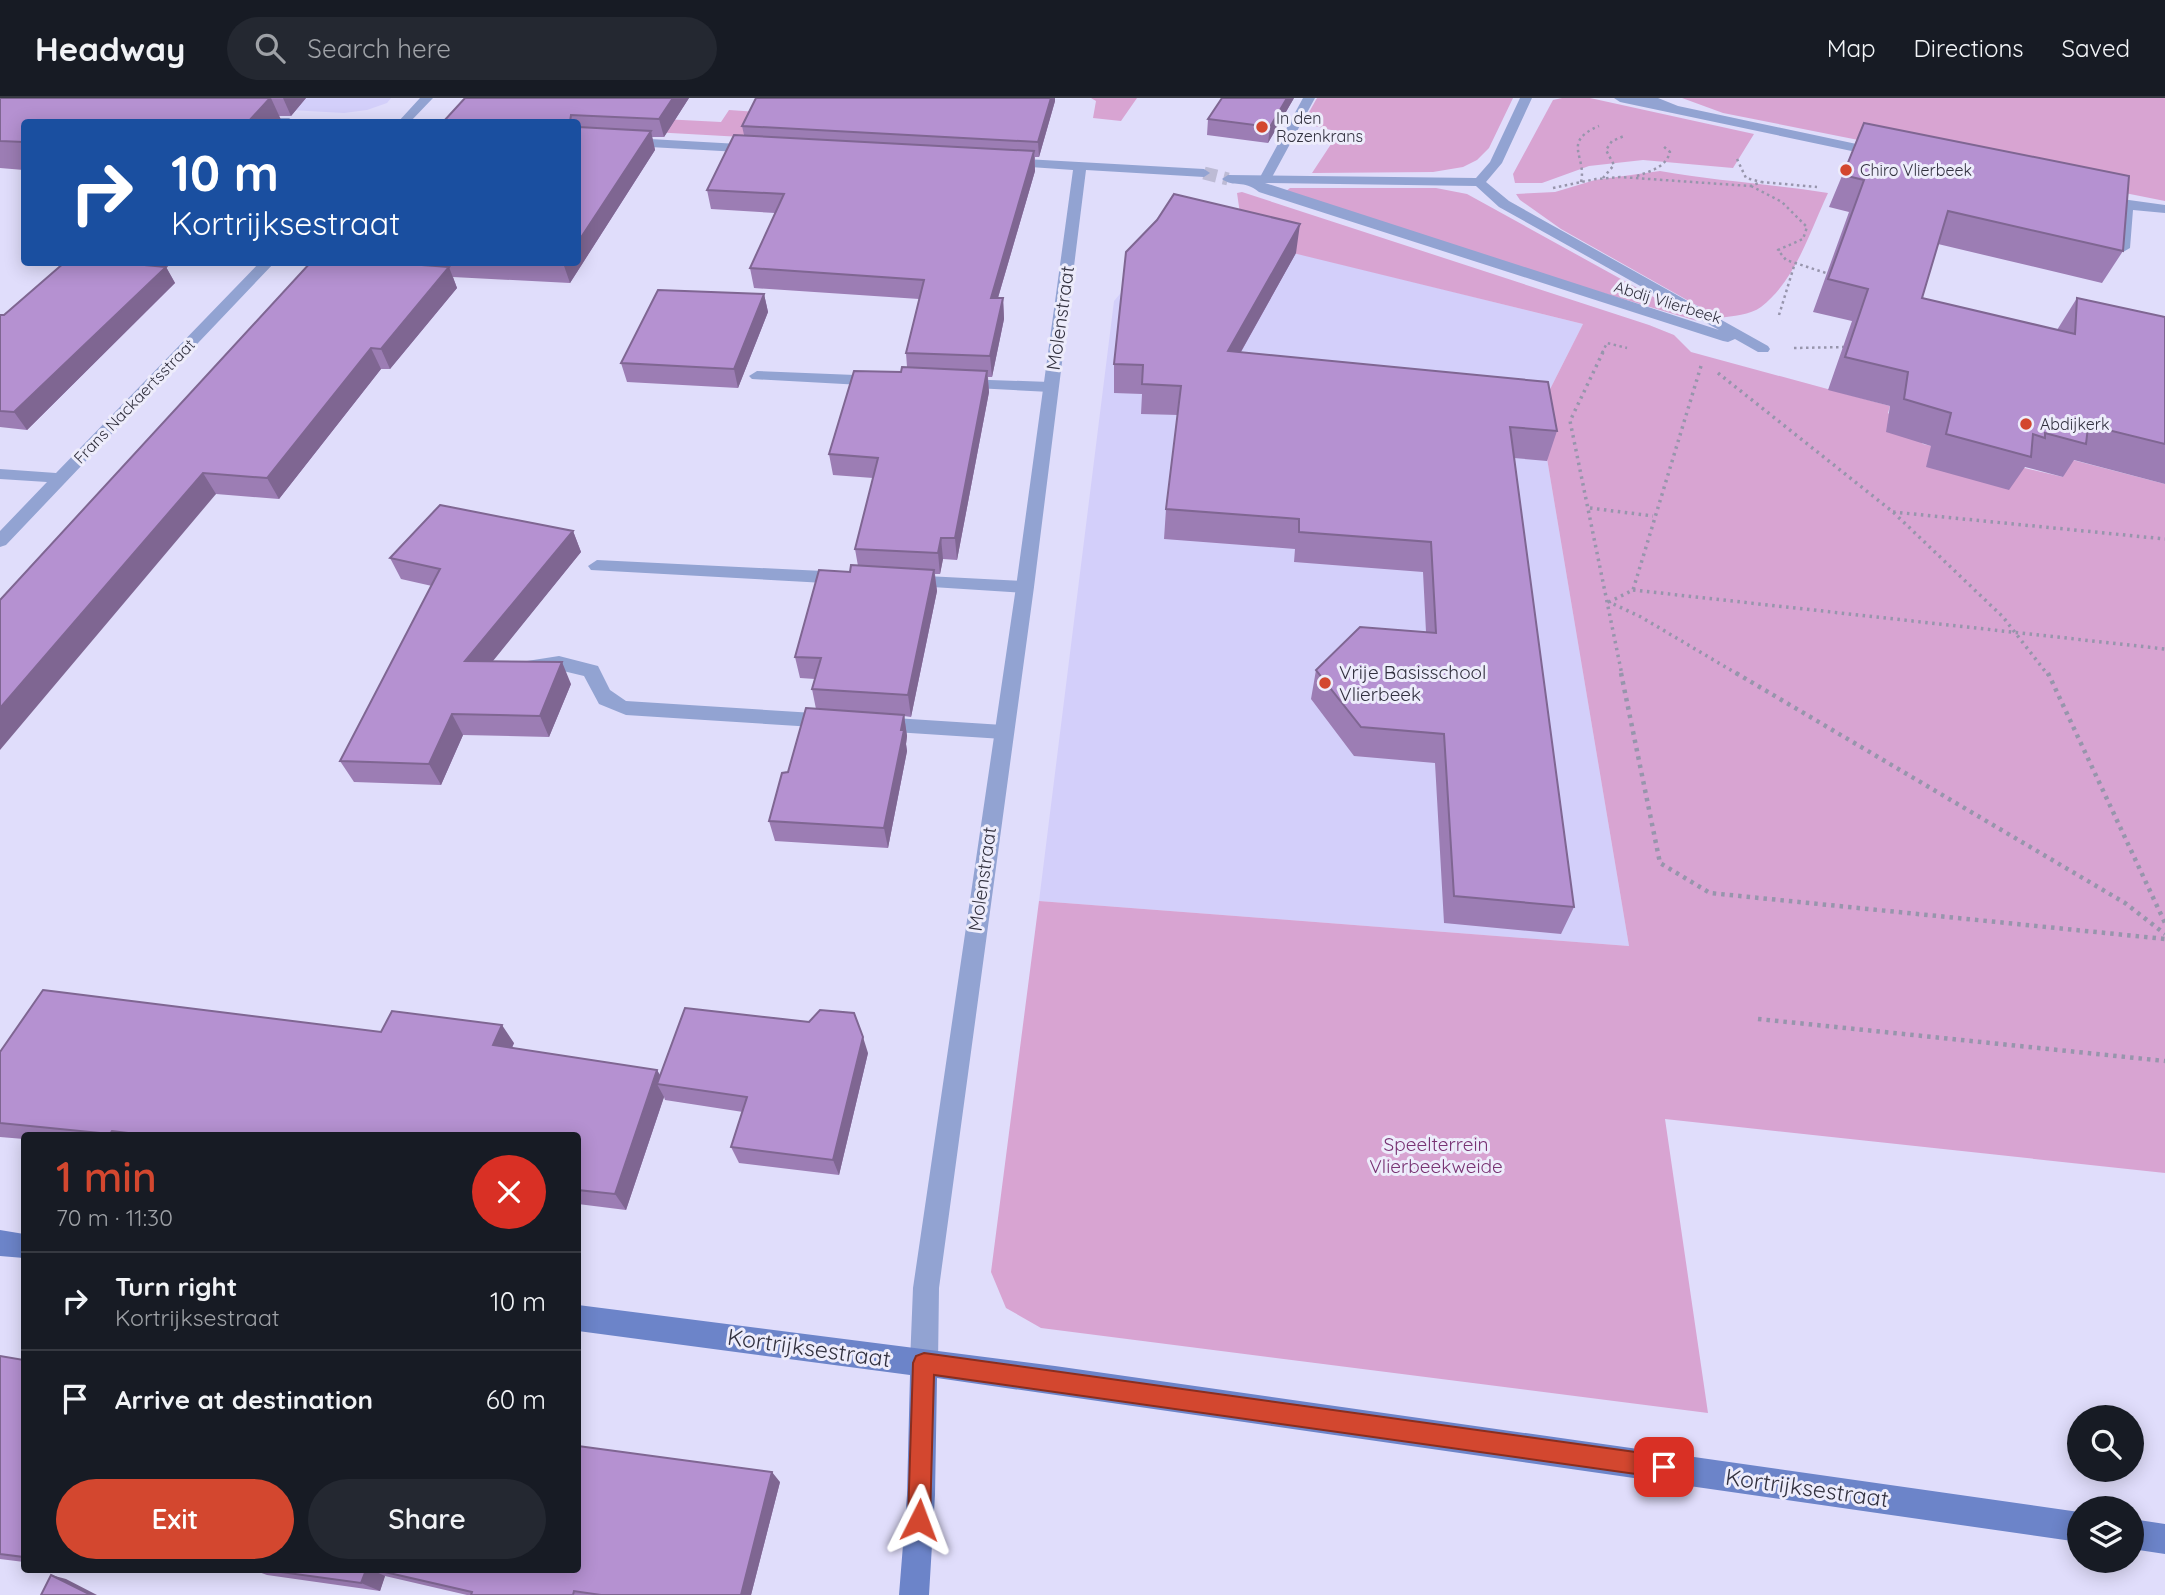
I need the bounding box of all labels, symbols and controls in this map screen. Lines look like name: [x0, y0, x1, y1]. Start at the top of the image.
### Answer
search box: [227, 17, 717, 80]
text: Headway: [35, 28, 185, 69]
icon: search: [251, 29, 289, 67]
text: Search here: [307, 32, 451, 65]
text: Map: [1827, 33, 1876, 63]
text: Directions: [1914, 33, 2024, 63]
text: Saved: [2062, 33, 2130, 63]
place label: In den Rozenkrans: [1276, 108, 1363, 146]
marker: In den Rozenkrans: [1254, 119, 1270, 135]
text: 10 m: [171, 142, 279, 203]
icon: right: [56, 147, 147, 238]
place label: Chiro Vlierbeek: [1860, 160, 1972, 180]
marker: Chiro Vlierbeek: [1838, 162, 1854, 178]
text: Kortrijksestraat: [171, 203, 400, 243]
street label: Molenstraat: [1041, 264, 1079, 372]
street label: Abdij Vlierbeek: [1612, 276, 1724, 328]
street label: Frans Nackaertsstraat: [69, 334, 199, 468]
place label: Abdijkerk: [2040, 414, 2109, 434]
marker: Abdijkerk: [2018, 416, 2034, 432]
place label: Vrije Basisschool Vlierbeek: [1339, 660, 1486, 706]
marker: Vrije Basisschool Vlierbeek: [1317, 675, 1333, 691]
street label: Molenstraat: [963, 825, 1001, 933]
park label: Speelterrein Vlierbeekweide: [1369, 1132, 1503, 1178]
text: 1 min: [56, 1150, 157, 1203]
button: close: [472, 1155, 546, 1229]
text: 70 m · 11:30: [56, 1203, 173, 1232]
text: Turn right: [115, 1270, 237, 1303]
icon: right: [56, 1282, 94, 1320]
text: 10 m: [490, 1285, 546, 1318]
text: Kortrijksestraat: [115, 1303, 280, 1332]
street label: Kortrijksestraat: [726, 1322, 893, 1373]
icon: arrive: [56, 1380, 94, 1418]
text: Arrive at destination: [115, 1383, 373, 1416]
text: 60 m: [486, 1383, 546, 1416]
map controls: [2067, 1405, 2144, 1573]
button: search: [2067, 1405, 2144, 1482]
pin: [1634, 1437, 1694, 1497]
icon: arrive: [1645, 1448, 1683, 1486]
street label: Kortrijksestraat: [1724, 1462, 1891, 1513]
button: Exit: [56, 1479, 294, 1559]
button: Share: [308, 1479, 546, 1559]
position arrow: [882, 1483, 956, 1557]
button: layers: [2067, 1496, 2144, 1573]

